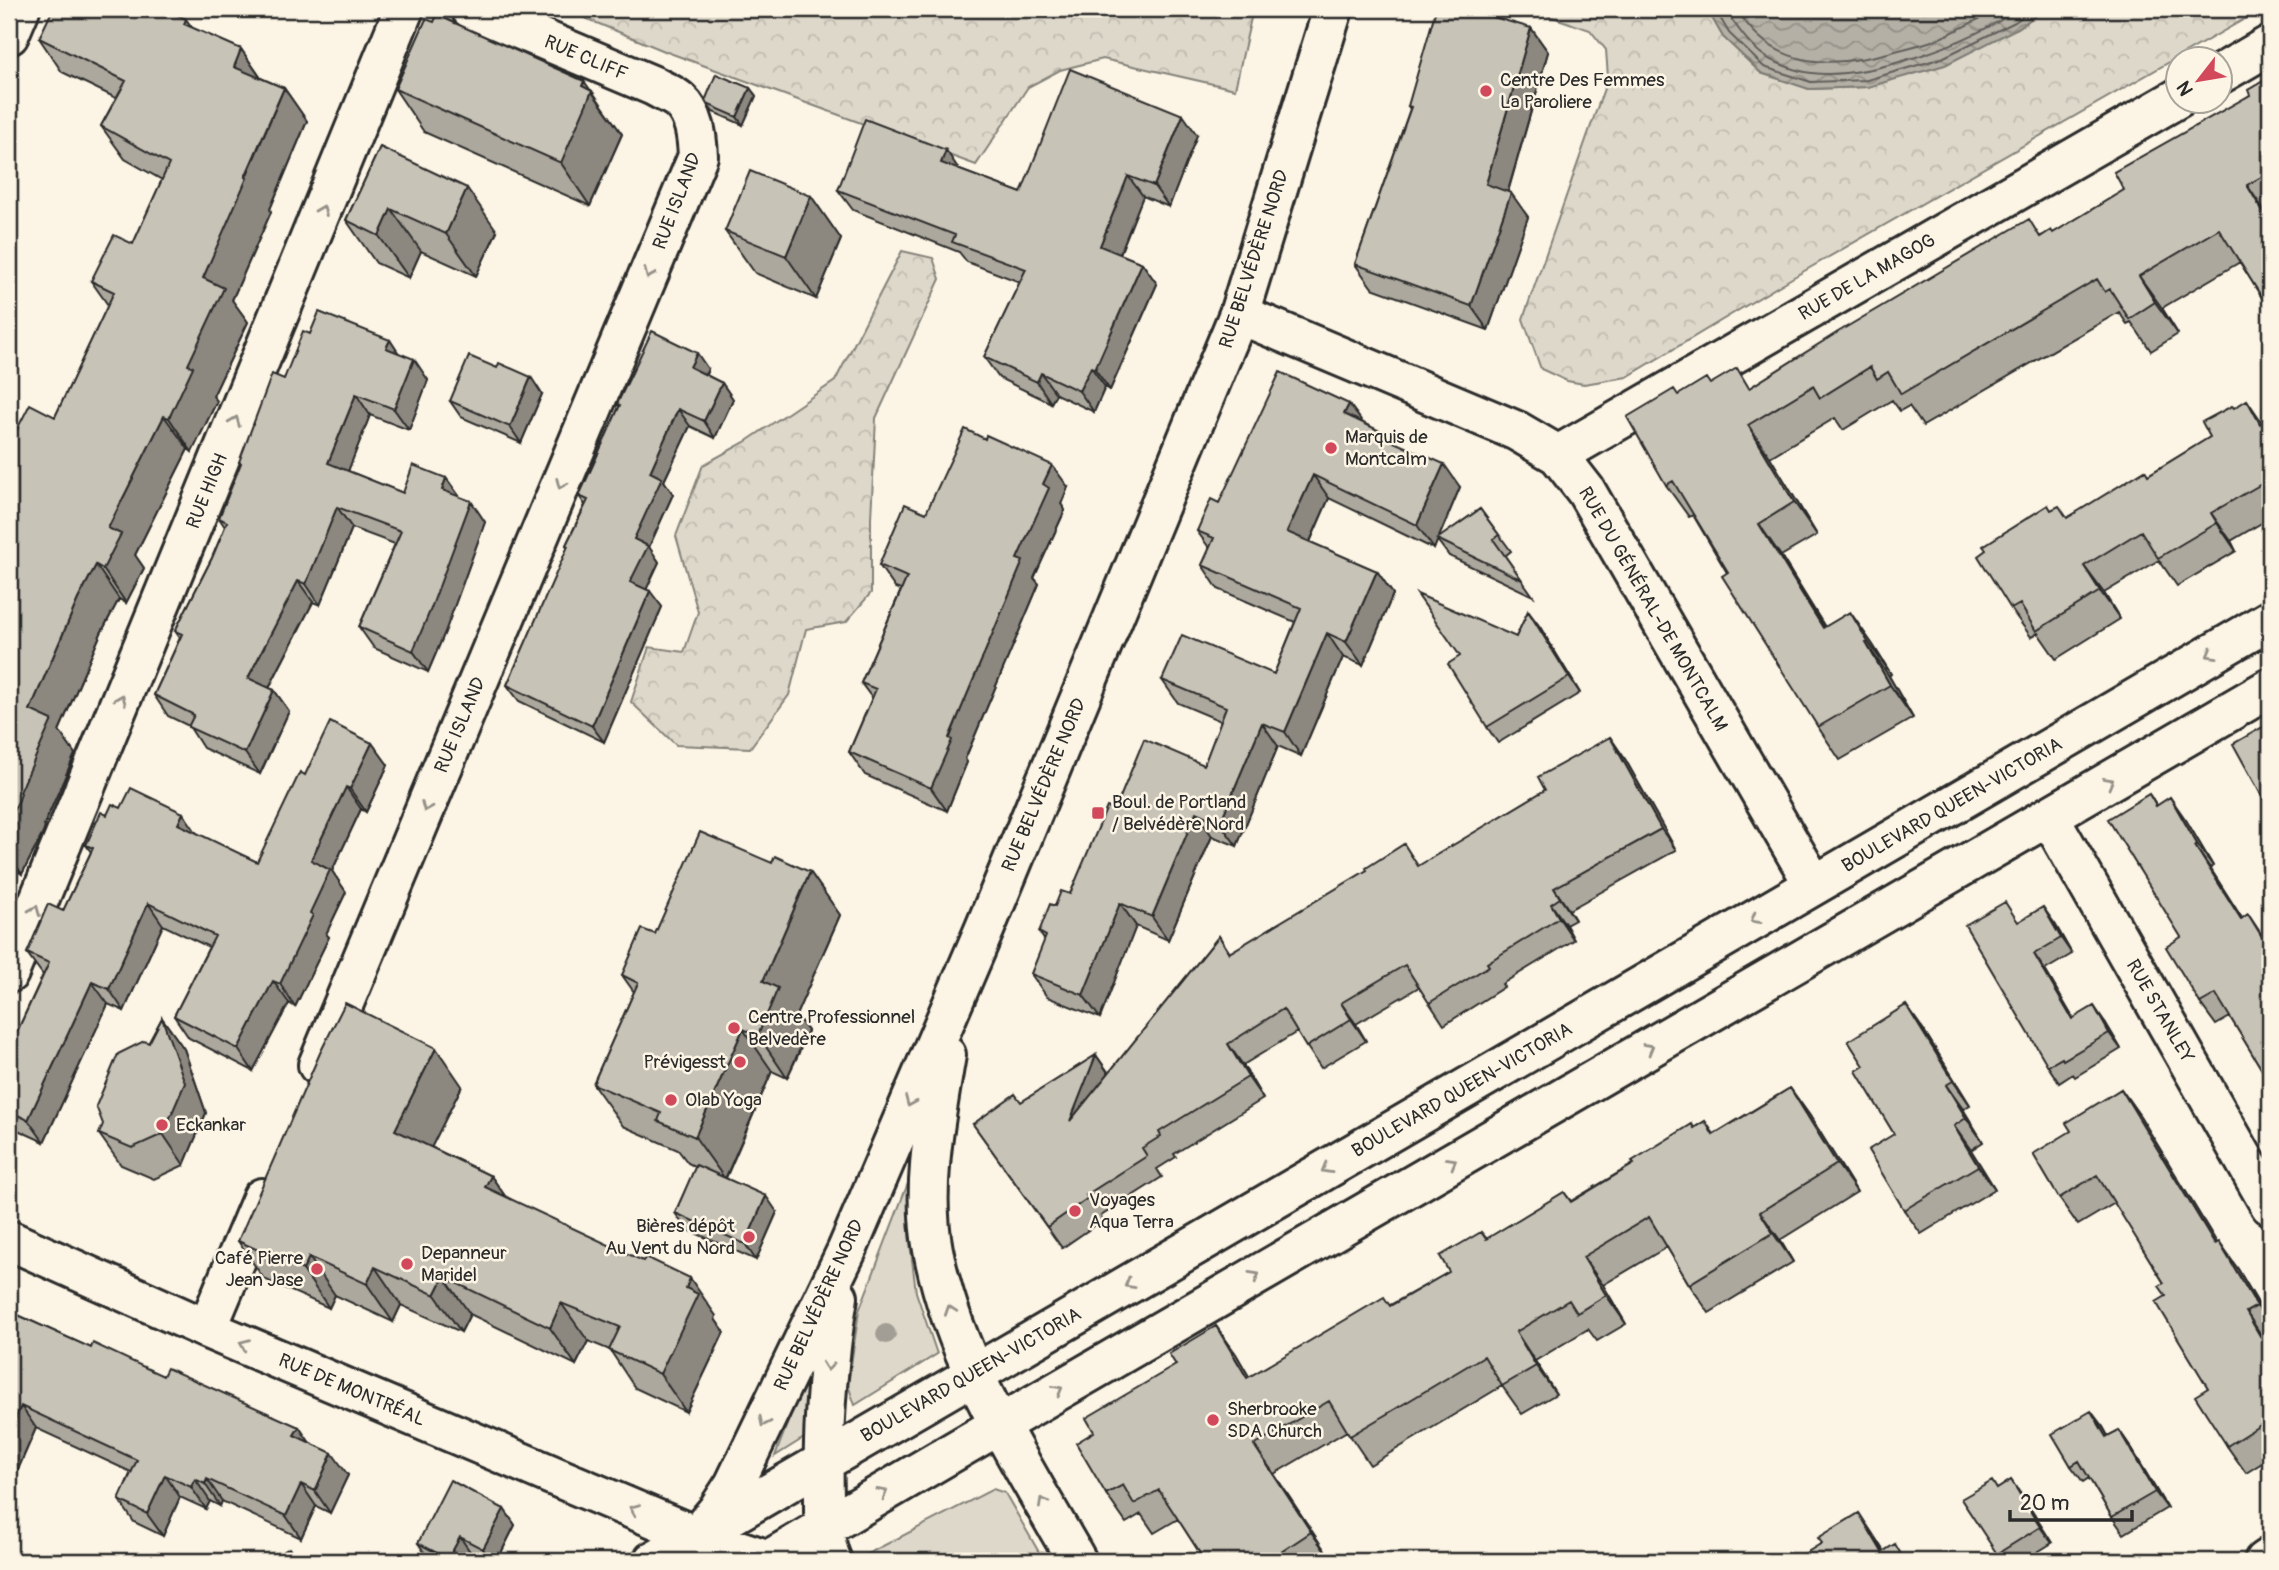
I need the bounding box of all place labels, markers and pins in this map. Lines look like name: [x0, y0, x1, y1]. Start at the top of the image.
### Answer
place label: Centre Des Femmes La Paroliere: [1500, 68, 1665, 114]
marker: Centre Des Femmes La Paroliere: [1478, 83, 1494, 99]
place label: Marquis de Montcalm: [1345, 425, 1428, 471]
marker: Marquis de Montcalm: [1323, 440, 1339, 456]
place label: Boul. de Portland / Belvédère Nord: [1112, 790, 1246, 836]
marker: Boul. de Portland / Belvédère Nord: [1090, 805, 1106, 821]
place label: Centre Professionnel Belvedère: [748, 1005, 915, 1051]
marker: Centre Professionnel Belvedère: [726, 1020, 742, 1036]
place label: Prévigesst: [644, 1050, 726, 1074]
marker: Prévigesst: [732, 1054, 748, 1070]
place label: Olab Yoga: [685, 1088, 762, 1112]
marker: Olab Yoga: [663, 1092, 679, 1108]
place label: Eckankar: [176, 1113, 246, 1137]
marker: Eckankar: [154, 1117, 170, 1133]
place label: Voyages Aqua Terra: [1089, 1188, 1174, 1234]
marker: Voyages Aqua Terra: [1067, 1203, 1083, 1219]
place label: Bières dépôt Au Vent du Nord: [605, 1214, 735, 1260]
marker: Bières dépôt Au Vent du Nord: [741, 1229, 757, 1245]
place label: Depanneur Maridel: [421, 1241, 507, 1287]
place label: Café Pierre Jean Jase: [215, 1246, 304, 1292]
marker: Depanneur Maridel: [399, 1256, 415, 1272]
marker: Café Pierre Jean Jase: [309, 1261, 325, 1277]
place label: Sherbrooke SDA Church: [1227, 1397, 1322, 1443]
marker: Sherbrooke SDA Church: [1205, 1412, 1221, 1428]

